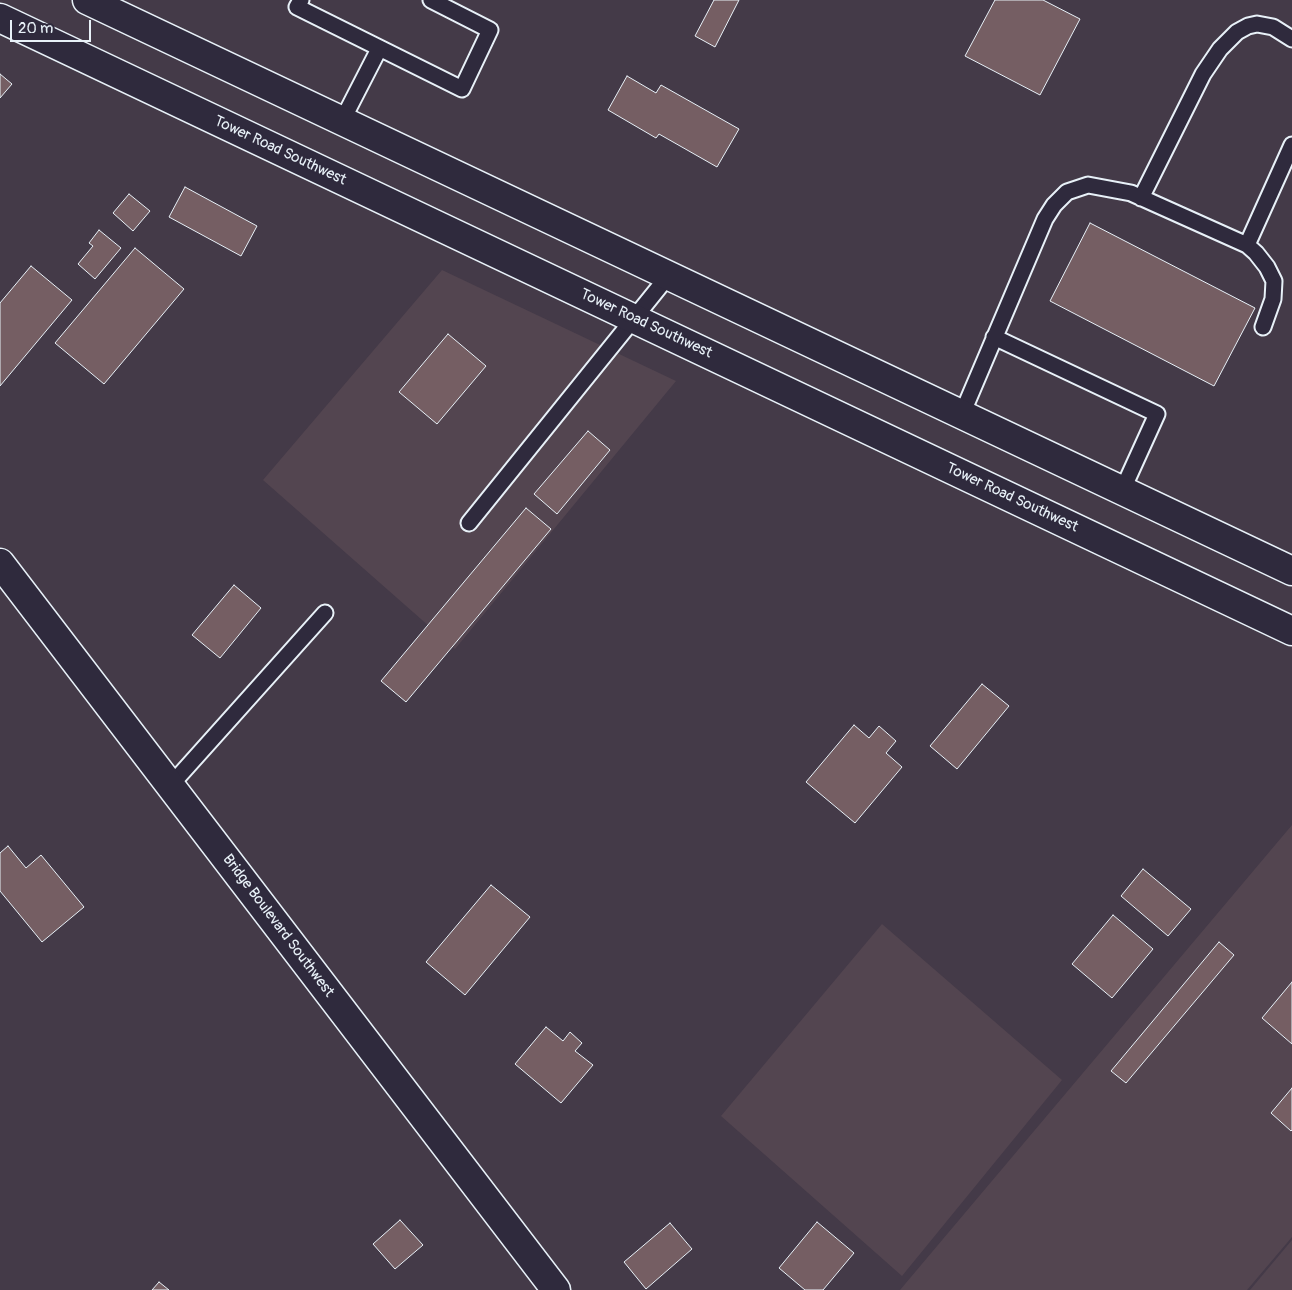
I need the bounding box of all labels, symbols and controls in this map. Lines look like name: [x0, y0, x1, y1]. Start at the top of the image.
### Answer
scale bar: [12, 10, 94, 42]
text: 20 m: [18, 19, 53, 38]
street label: Tower Road Southwest: [211, 112, 349, 190]
street label: Tower Road Southwest: [577, 285, 715, 363]
street label: Tower Road Southwest: [943, 459, 1081, 537]
street label: Bridge Boulevard Southwest: [218, 851, 338, 1001]

